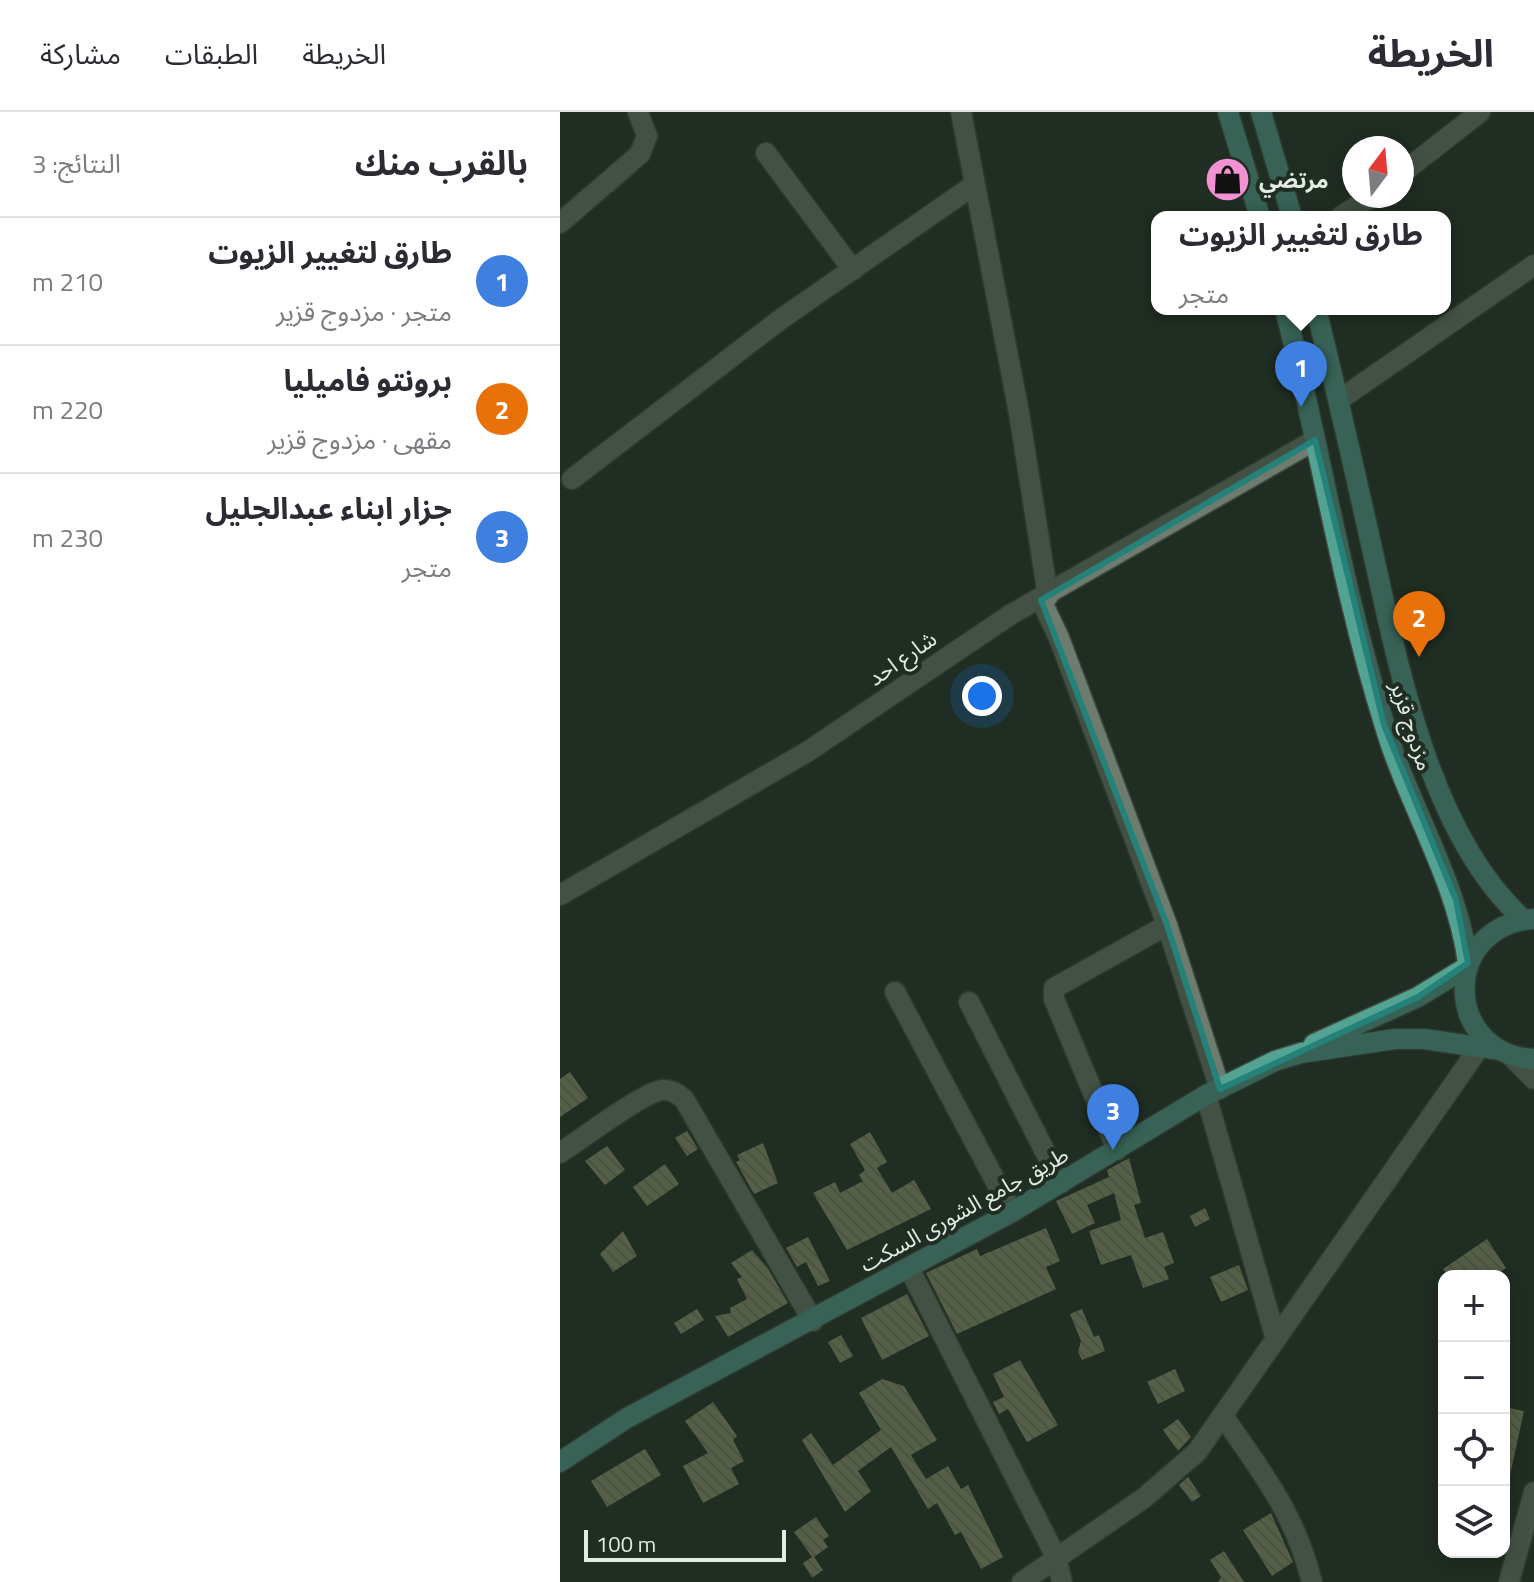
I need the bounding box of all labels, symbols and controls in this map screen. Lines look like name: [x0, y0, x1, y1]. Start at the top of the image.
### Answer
text: الخريطة: [1368, 24, 1494, 82]
text: مشاركة: [40, 32, 121, 75]
text: الطبقات: [165, 32, 258, 75]
text: الخريطة: [302, 32, 386, 75]
text: بالقرب منك: [355, 136, 528, 188]
north arrow: [1342, 136, 1414, 208]
text: النتائج: 3: [32, 144, 121, 183]
shop icon: مرتضي: [1204, 156, 1252, 204]
place label: مرتضي: [1259, 163, 1329, 198]
popup: [1151, 211, 1451, 315]
text: طارق لتغيير الزيوت: [1179, 211, 1423, 257]
text: طارق لتغيير الزيوت: [208, 229, 452, 275]
text: 210 m: [32, 262, 103, 301]
text: 1: [495, 262, 509, 301]
text: متجر: [1179, 274, 1229, 313]
text: متجر · مزدوج قزير: [276, 292, 452, 331]
pin: 1: [1275, 341, 1327, 407]
text: برونتو فاميليا: [283, 357, 452, 403]
text: 220 m: [32, 390, 103, 429]
text: 2: [495, 390, 509, 429]
text: مقهى · مزدوج قزير: [267, 420, 452, 459]
text: جزار ابناء عبدالجليل: [205, 485, 452, 531]
text: 230 m: [32, 518, 103, 557]
text: 3: [495, 518, 509, 557]
text: متجر: [402, 548, 452, 587]
pin: 2: [1393, 591, 1445, 657]
street label: شارع احد: [860, 622, 944, 694]
your location: [962, 676, 1002, 716]
street label: مزدوج قزير: [1381, 676, 1442, 775]
pin: 3: [1087, 1084, 1139, 1150]
street label: طريق جامع الشورى السكت: [853, 1137, 1075, 1281]
map controls: [1438, 1270, 1510, 1558]
button: +: [1438, 1270, 1510, 1342]
button: −: [1438, 1342, 1510, 1414]
button: locate: [1438, 1414, 1510, 1486]
button: layers: [1438, 1486, 1510, 1558]
scale bar: [584, 1526, 786, 1562]
text: 100 m: [596, 1527, 656, 1561]

